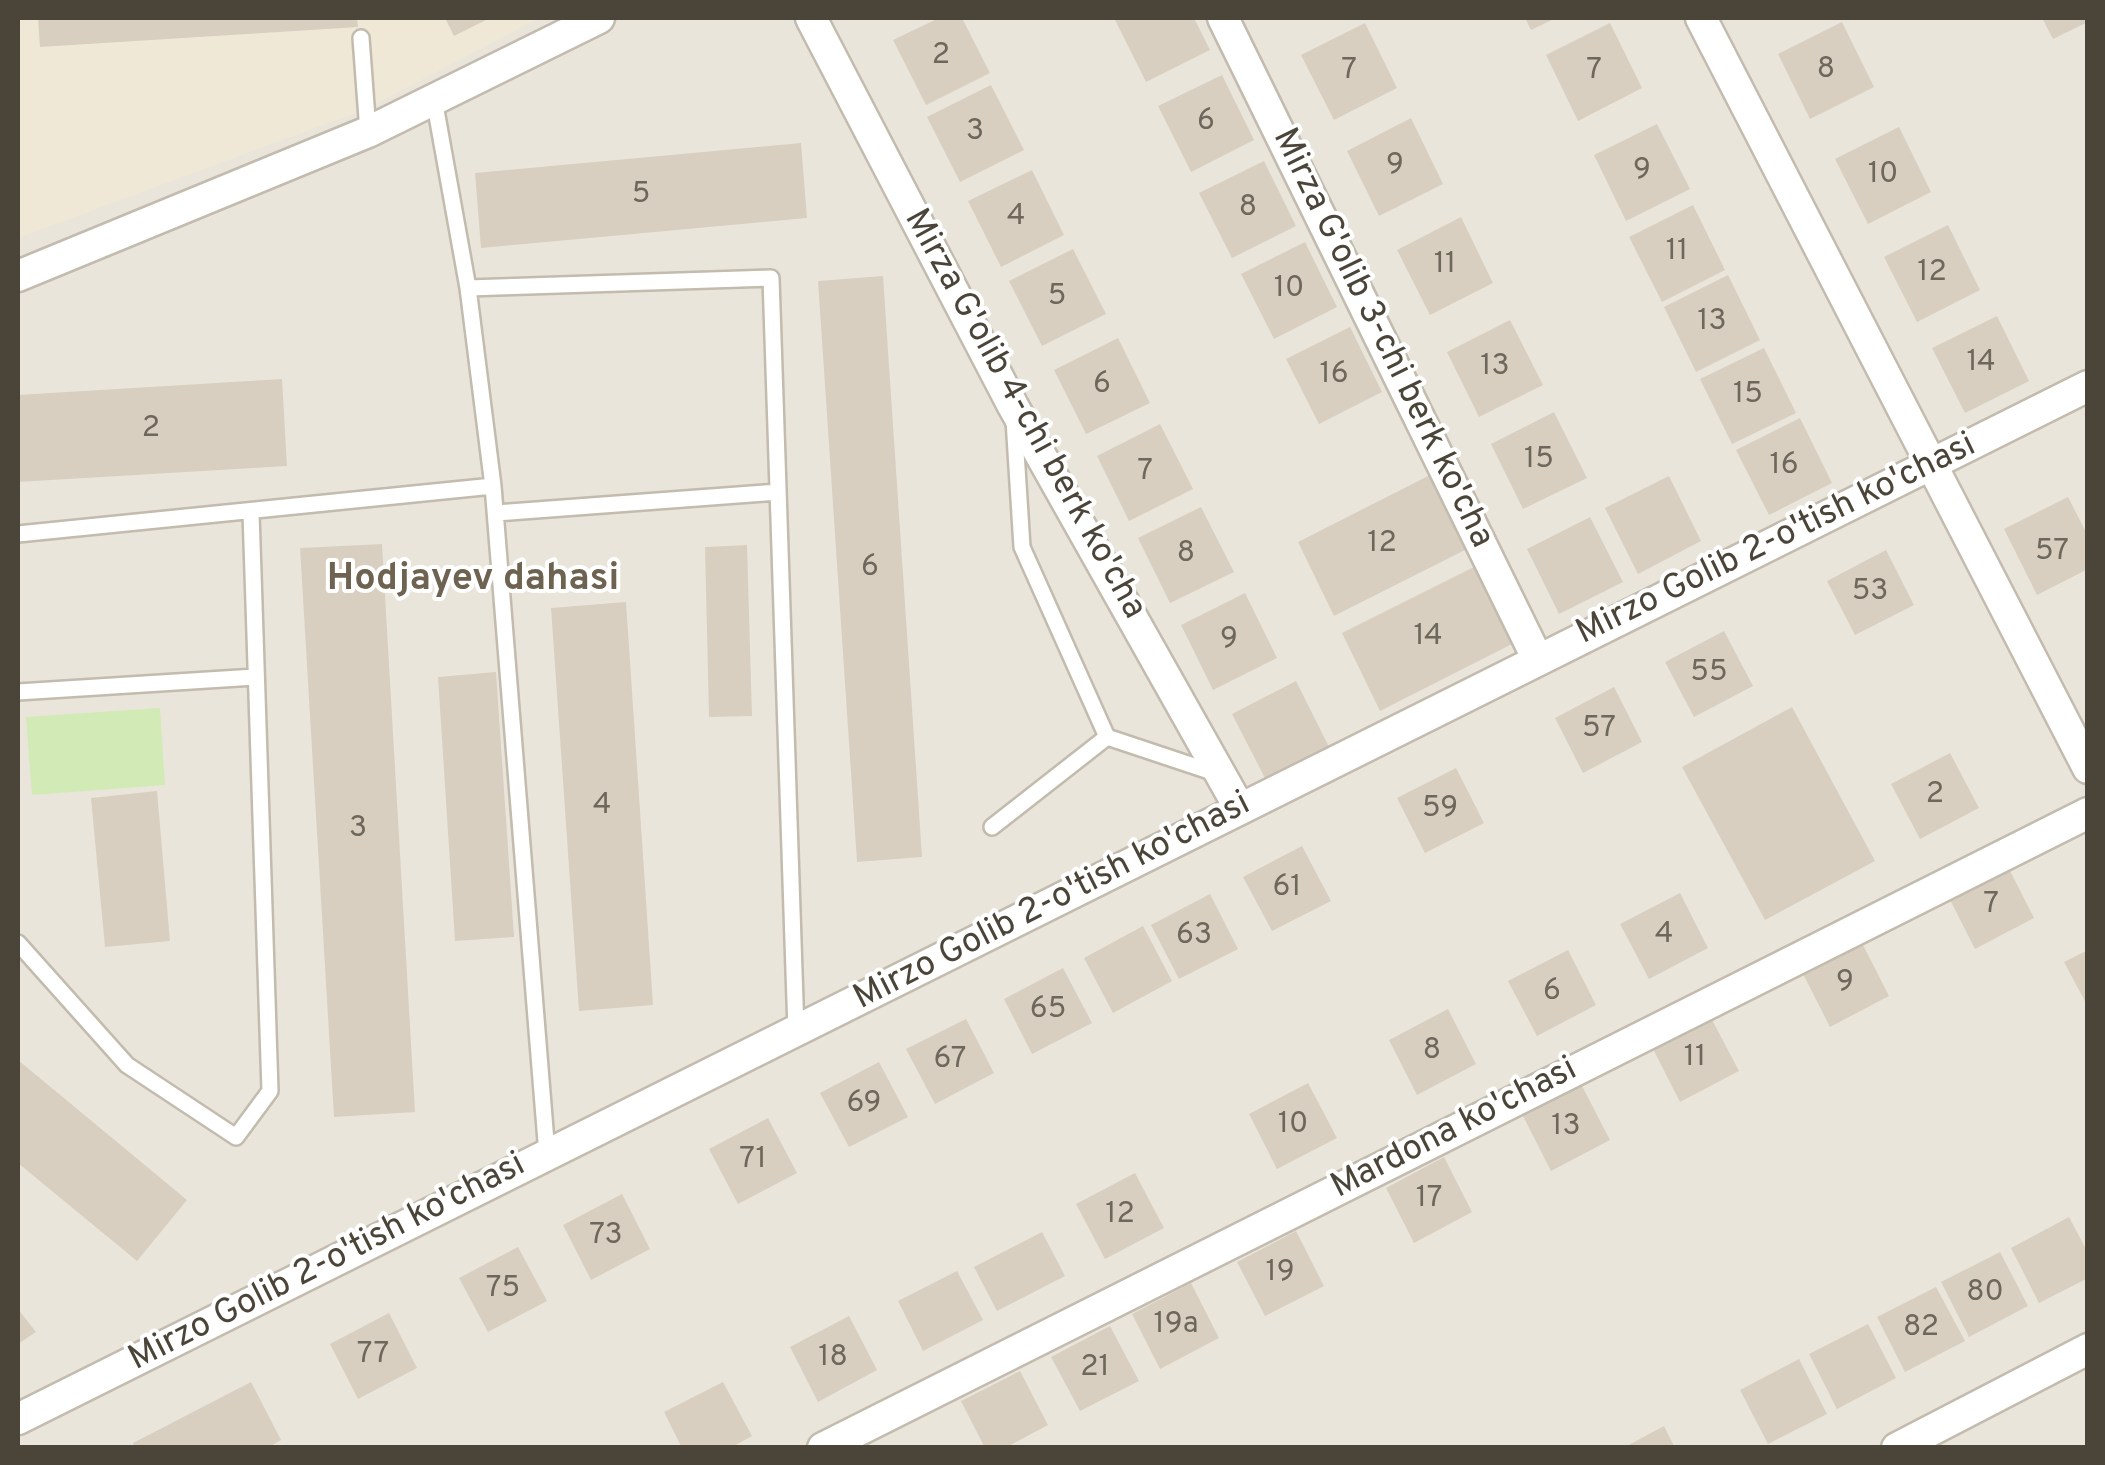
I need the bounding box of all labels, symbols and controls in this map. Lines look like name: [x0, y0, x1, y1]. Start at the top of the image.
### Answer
house number: 2: [932, 39, 950, 75]
house number: 8: [1817, 53, 1835, 89]
house number: 7: [1341, 54, 1357, 90]
house number: 7: [1586, 54, 1602, 90]
house number: 6: [1197, 105, 1215, 141]
house number: 3: [966, 115, 984, 151]
street label: Mirza G'olib 3-chi berk ko'cha: [1261, 123, 1501, 555]
house number: 9: [1386, 149, 1404, 185]
house number: 9: [1633, 154, 1651, 190]
house number: 10: [1868, 158, 1898, 194]
house number: 5: [632, 178, 650, 214]
house number: 8: [1239, 191, 1257, 227]
house number: 4: [1007, 200, 1025, 236]
street label: Mirza G'olib 4-chi berk ko'cha: [893, 203, 1153, 627]
house number: 11: [1666, 235, 1688, 271]
house number: 11: [1434, 248, 1456, 284]
house number: 12: [1917, 256, 1947, 292]
house number: 10: [1274, 272, 1304, 308]
house number: 5: [1048, 280, 1066, 316]
house number: 13: [1697, 305, 1727, 341]
house number: 14: [1966, 346, 1996, 382]
house number: 13: [1480, 350, 1510, 386]
house number: 16: [1319, 358, 1349, 394]
house number: 6: [1093, 368, 1111, 404]
house number: 15: [1733, 378, 1763, 414]
house number: 2: [142, 412, 160, 448]
street label: Mirzo Golib 2-o'tish ko'chasi: [1571, 426, 1983, 656]
house number: 15: [1524, 443, 1554, 479]
house number: 16: [1769, 449, 1799, 485]
house number: 7: [1137, 455, 1153, 491]
house number: 12: [1367, 527, 1397, 563]
house number: 57: [2035, 535, 2069, 571]
house number: 8: [1177, 537, 1195, 573]
house number: 6: [861, 551, 879, 587]
district label: Hodjayev dahasi: [327, 558, 619, 604]
house number: 53: [1852, 575, 1888, 611]
house number: 14: [1413, 620, 1443, 656]
house number: 9: [1220, 623, 1238, 659]
house number: 55: [1690, 656, 1728, 692]
house number: 57: [1582, 712, 1616, 748]
house number: 2: [1926, 778, 1944, 814]
street label: Mirzo Golib 2-o'tish ko'chasi: [848, 785, 1258, 1021]
house number: 4: [593, 789, 611, 825]
house number: 59: [1422, 792, 1458, 828]
house number: 3: [349, 812, 367, 848]
house number: 61: [1272, 871, 1302, 907]
house number: 7: [1983, 888, 1999, 924]
house number: 4: [1655, 918, 1673, 954]
house number: 63: [1176, 919, 1212, 955]
house number: 9: [1836, 966, 1854, 1002]
house number: 6: [1543, 975, 1561, 1011]
house number: 65: [1030, 993, 1066, 1029]
house number: 8: [1423, 1034, 1441, 1070]
house number: 11: [1684, 1041, 1706, 1077]
house number: 67: [934, 1043, 966, 1079]
street label: Mardona ko'chasi: [1325, 1050, 1585, 1210]
house number: 69: [847, 1087, 881, 1123]
house number: 10: [1278, 1108, 1308, 1144]
house number: 13: [1551, 1110, 1581, 1146]
house number: 71: [739, 1143, 767, 1179]
street label: Mirzo Golib 2-o'tish ko'chasi: [123, 1146, 533, 1382]
house number: 17: [1416, 1182, 1442, 1218]
house number: 12: [1105, 1198, 1135, 1234]
house number: 73: [589, 1219, 623, 1255]
house number: 19: [1265, 1256, 1295, 1292]
house number: 75: [486, 1272, 520, 1308]
house number: 80: [1966, 1276, 2004, 1312]
house number: 19a: [1154, 1308, 1198, 1344]
house number: 82: [1903, 1311, 1939, 1347]
house number: 77: [357, 1338, 389, 1374]
house number: 18: [818, 1341, 848, 1377]
house number: 21: [1080, 1351, 1110, 1387]

